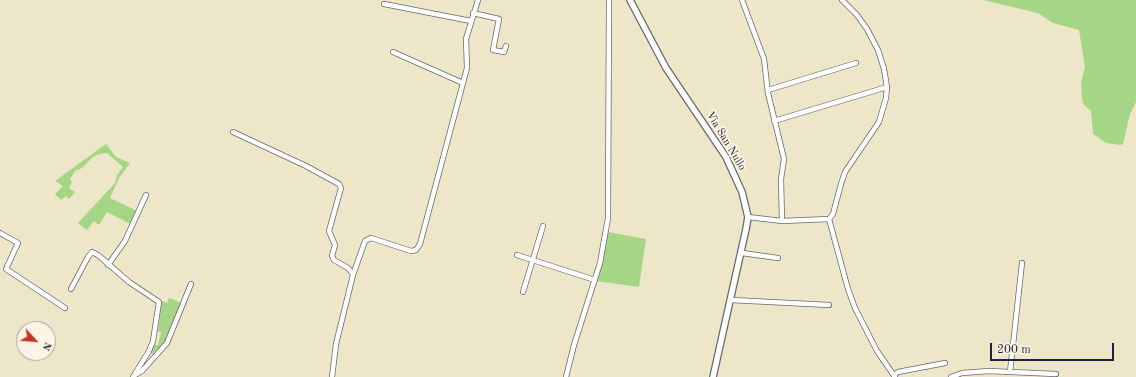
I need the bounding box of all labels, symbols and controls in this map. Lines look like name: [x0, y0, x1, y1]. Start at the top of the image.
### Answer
street label: Via San Nullo: [703, 109, 749, 173]
north arrow: [16, 321, 56, 361]
scale bar: [992, 335, 1116, 361]
text: N: [40, 340, 53, 352]
text: 200 m: [997, 344, 1031, 356]

